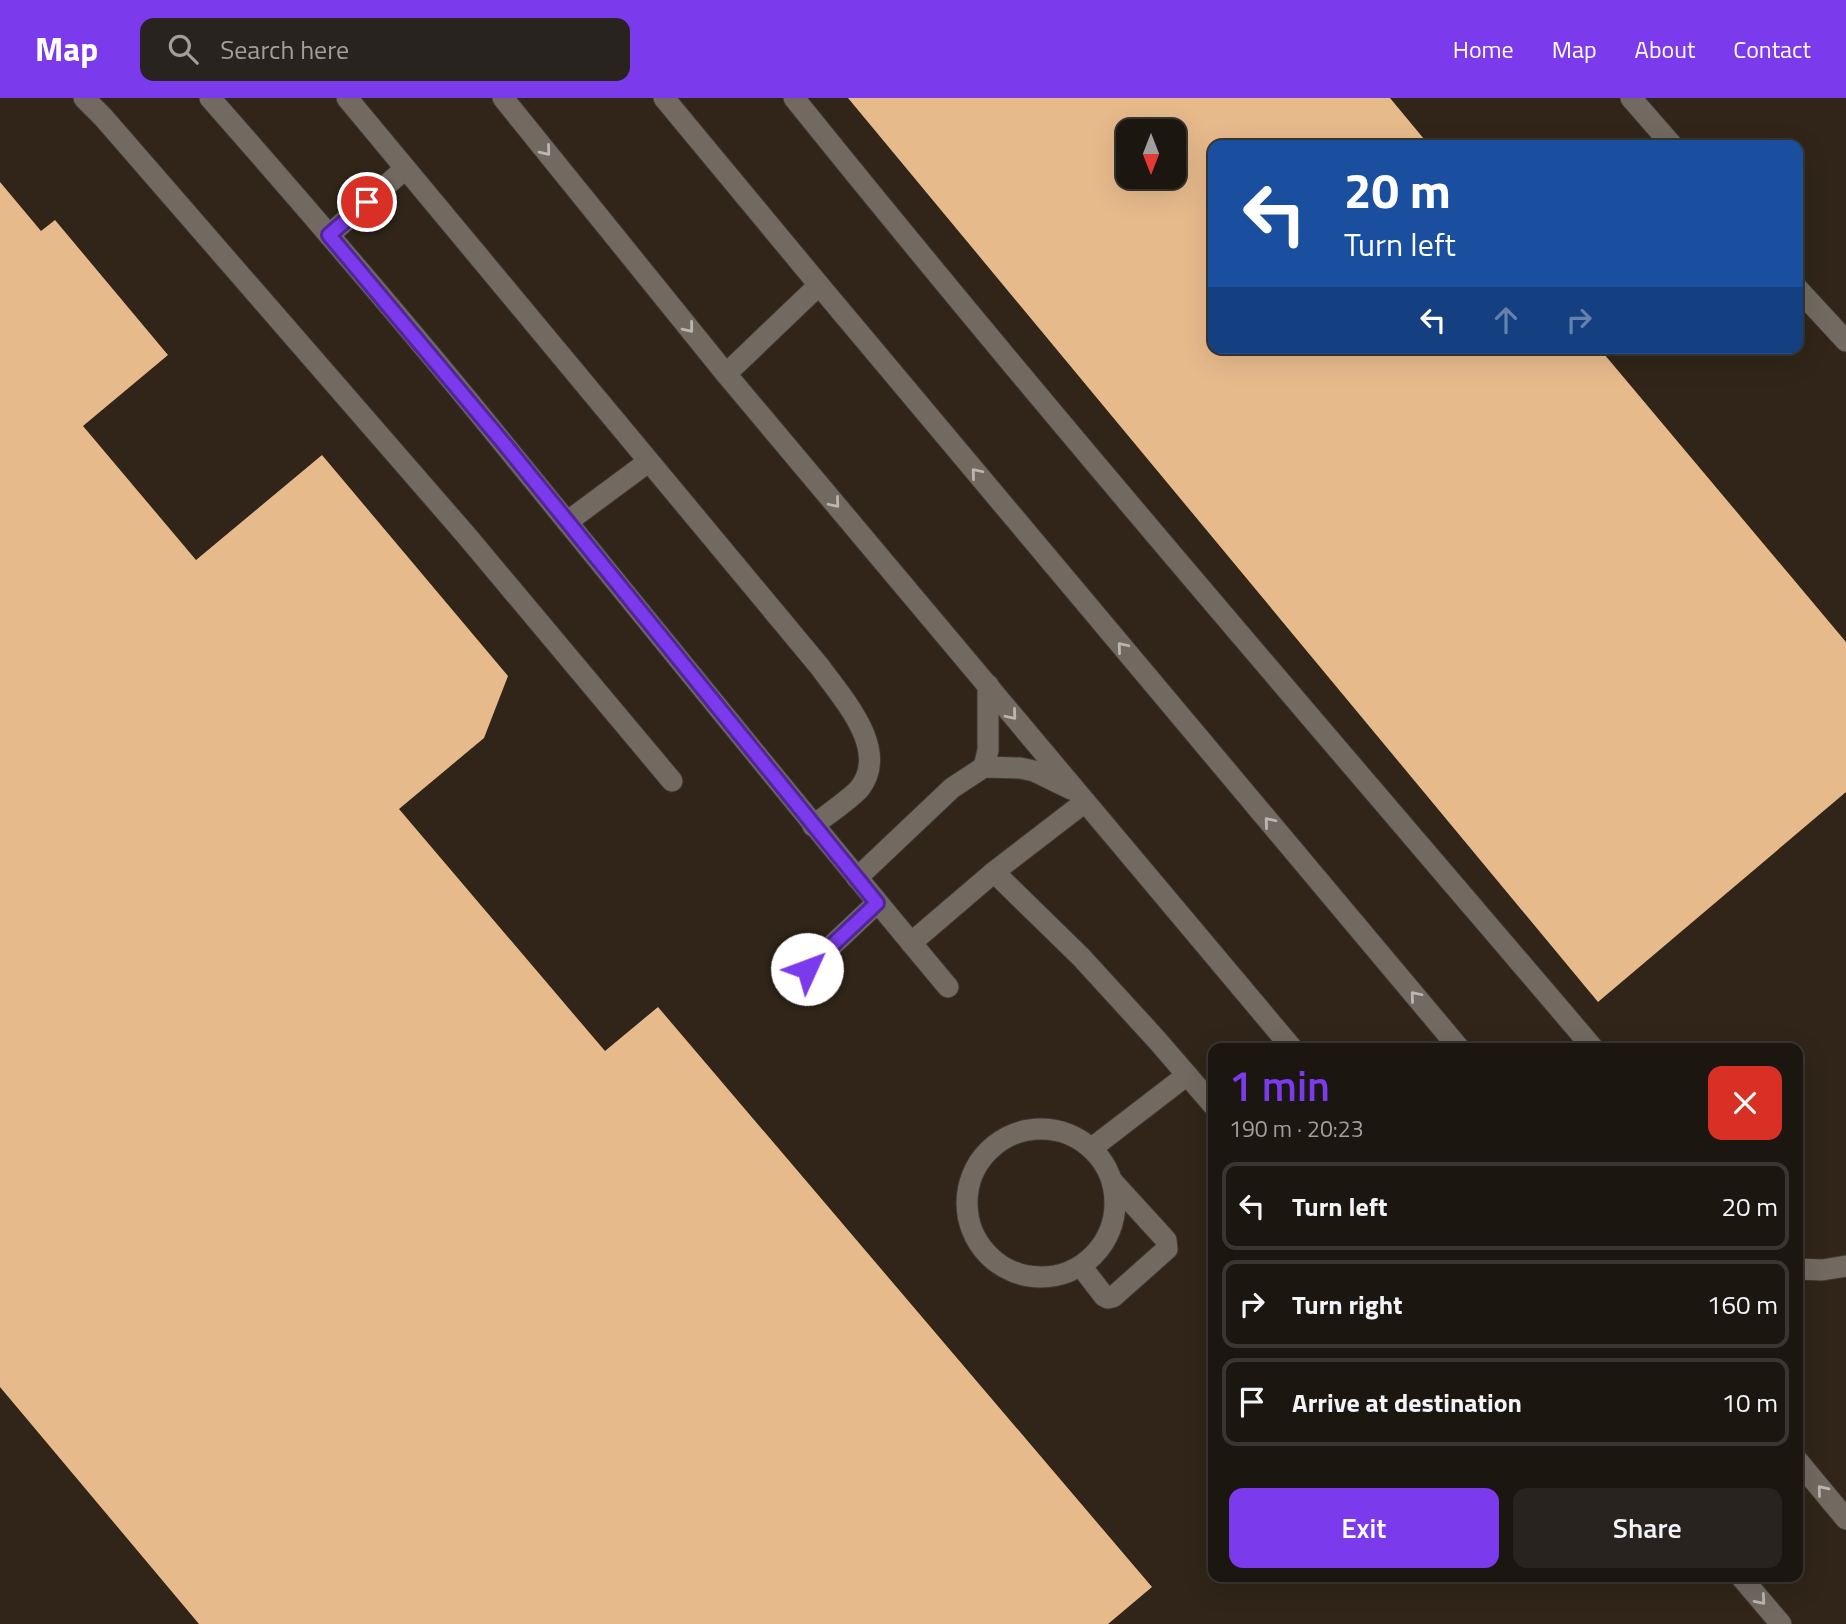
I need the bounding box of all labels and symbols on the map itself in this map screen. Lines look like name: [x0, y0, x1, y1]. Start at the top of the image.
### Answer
north arrow: [1116, 119, 1186, 189]
one-way arrow: [538, 144, 551, 156]
pin: [337, 172, 397, 232]
one-way arrow: [681, 320, 693, 333]
one-way arrow: [972, 469, 984, 482]
one-way arrow: [826, 495, 839, 508]
one-way arrow: [1118, 643, 1131, 655]
one-way arrow: [1004, 707, 1016, 720]
one-way arrow: [1264, 817, 1277, 829]
position arrow: [770, 932, 844, 1006]
one-way arrow: [1411, 991, 1423, 1004]
one-way arrow: [1817, 1485, 1830, 1497]
one-way arrow: [1753, 1592, 1765, 1605]

